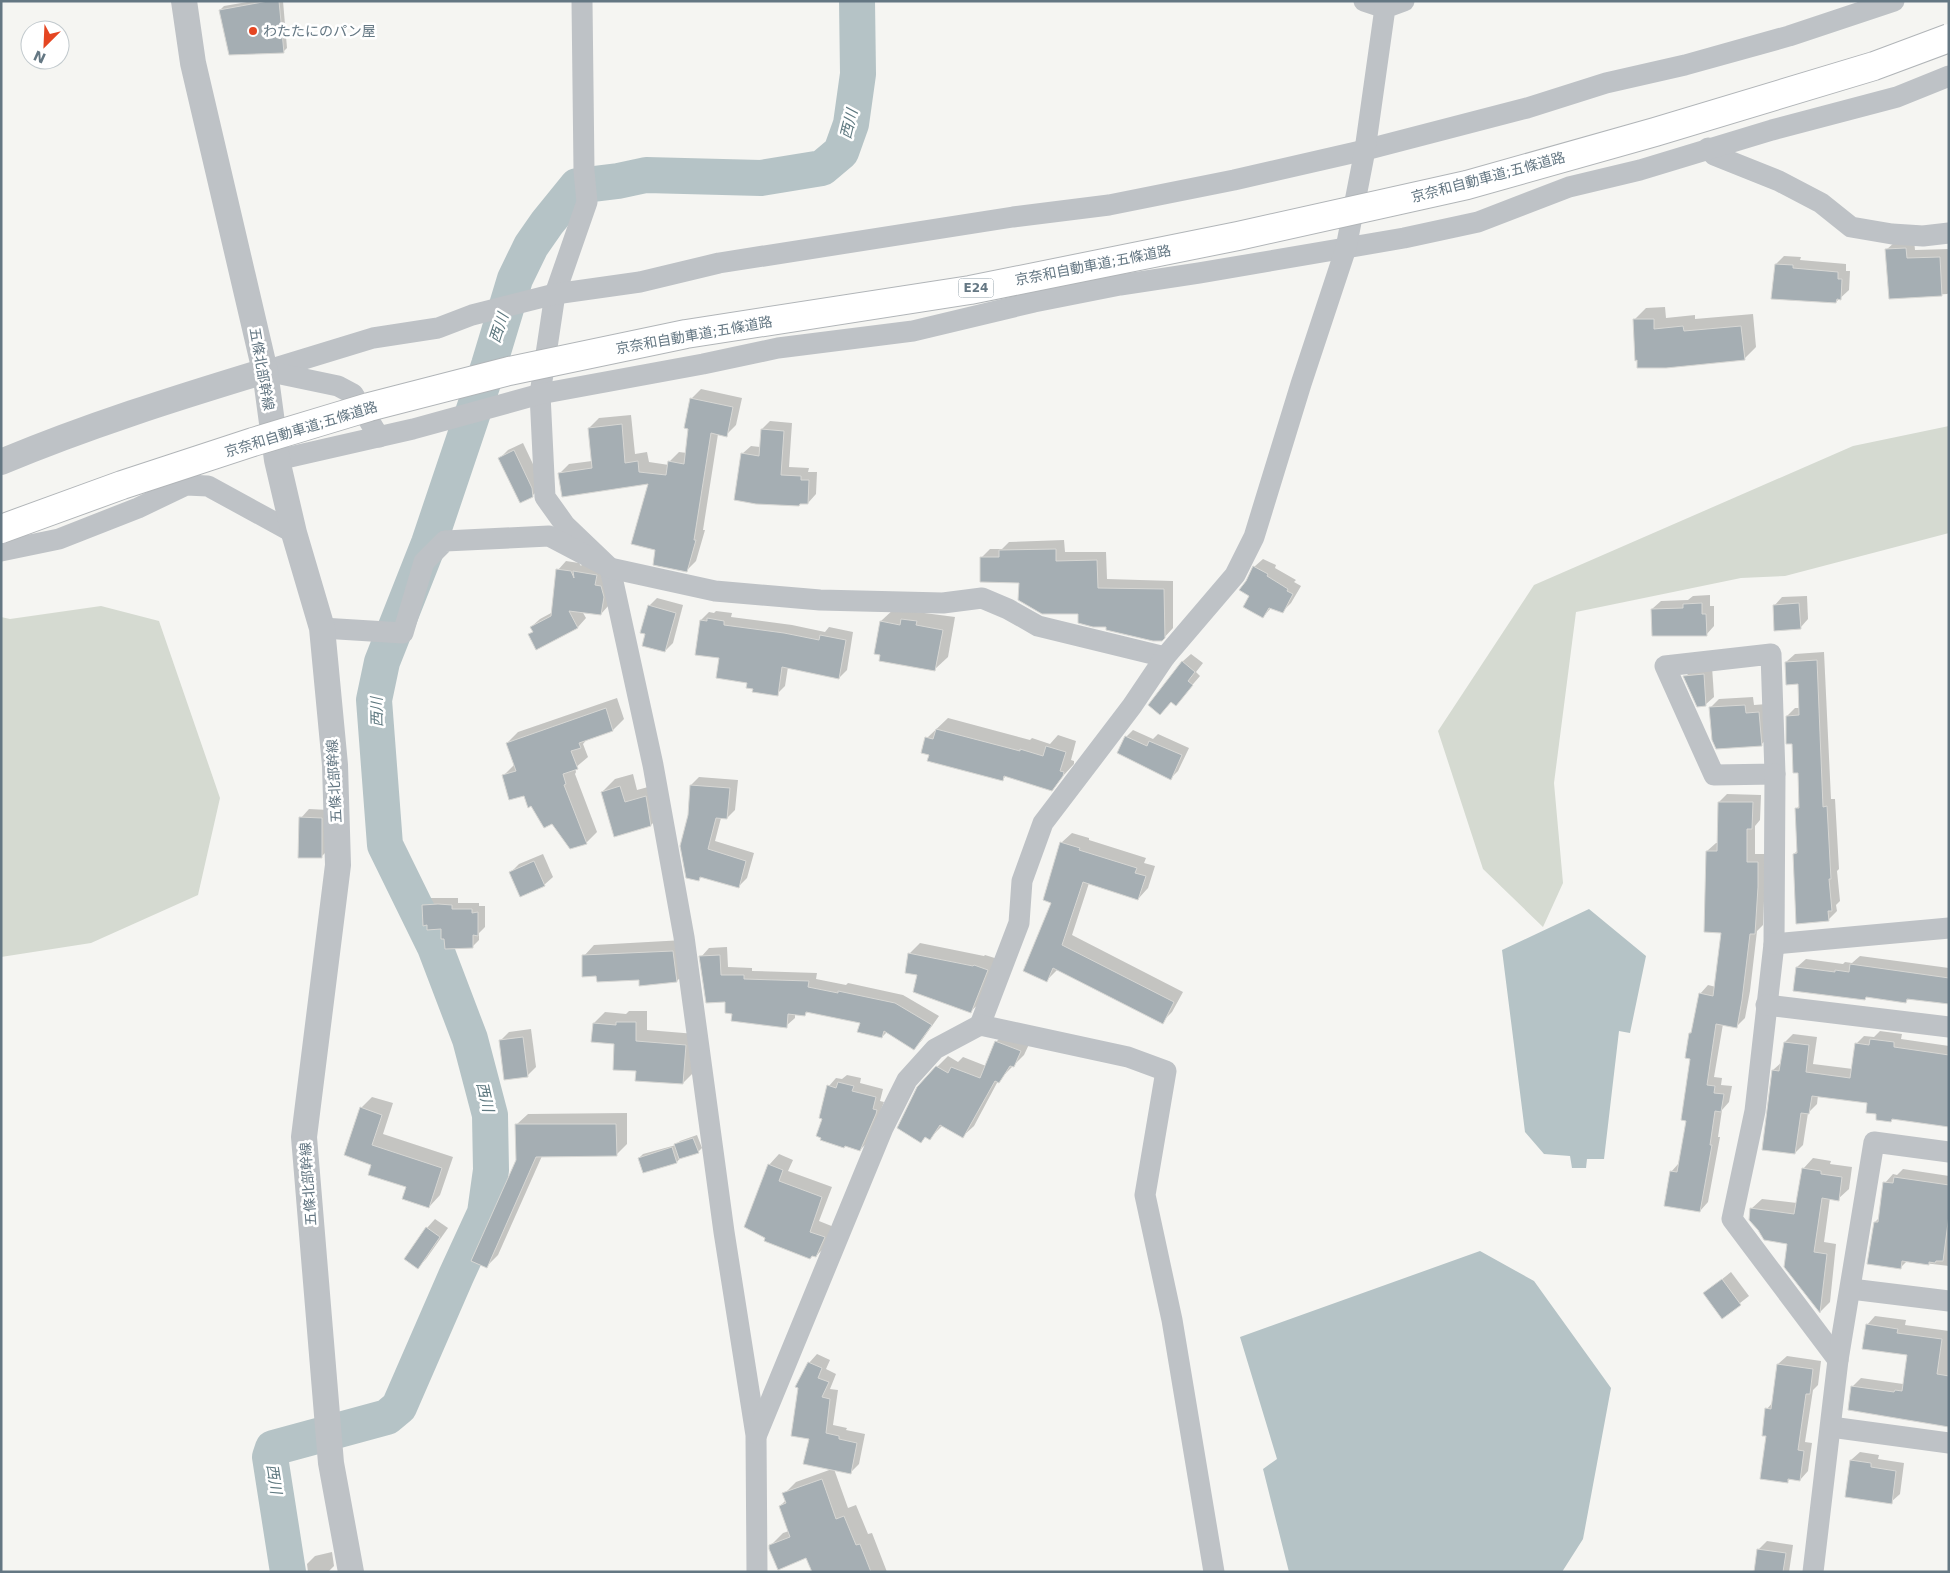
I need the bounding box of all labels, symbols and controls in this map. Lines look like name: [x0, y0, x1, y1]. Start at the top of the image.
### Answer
north arrow: [20, 20, 70, 70]
place label: わたたにのパン屋: [263, 23, 376, 39]
marker: わたたにのパン屋: [247, 25, 259, 37]
text: N: [31, 47, 48, 67]
water label: 西川: [837, 105, 862, 141]
street label: 京奈和自動車道;五條道路: [1409, 149, 1567, 205]
street label: 京奈和自動車道;五條道路: [1014, 242, 1172, 288]
road number: E24: [958, 278, 994, 298]
water label: 西川: [486, 309, 513, 345]
street label: 京奈和自動車道;五條道路: [614, 313, 774, 357]
street label: 五條北部幹線: [247, 326, 277, 412]
street label: 京奈和自動車道;五條道路: [223, 398, 379, 460]
water label: 西川: [368, 695, 386, 727]
street label: 五條北部幹線: [324, 739, 344, 823]
water label: 西川: [473, 1080, 498, 1116]
street label: 五條北部幹線: [297, 1142, 319, 1226]
water label: 西川: [263, 1463, 286, 1497]

